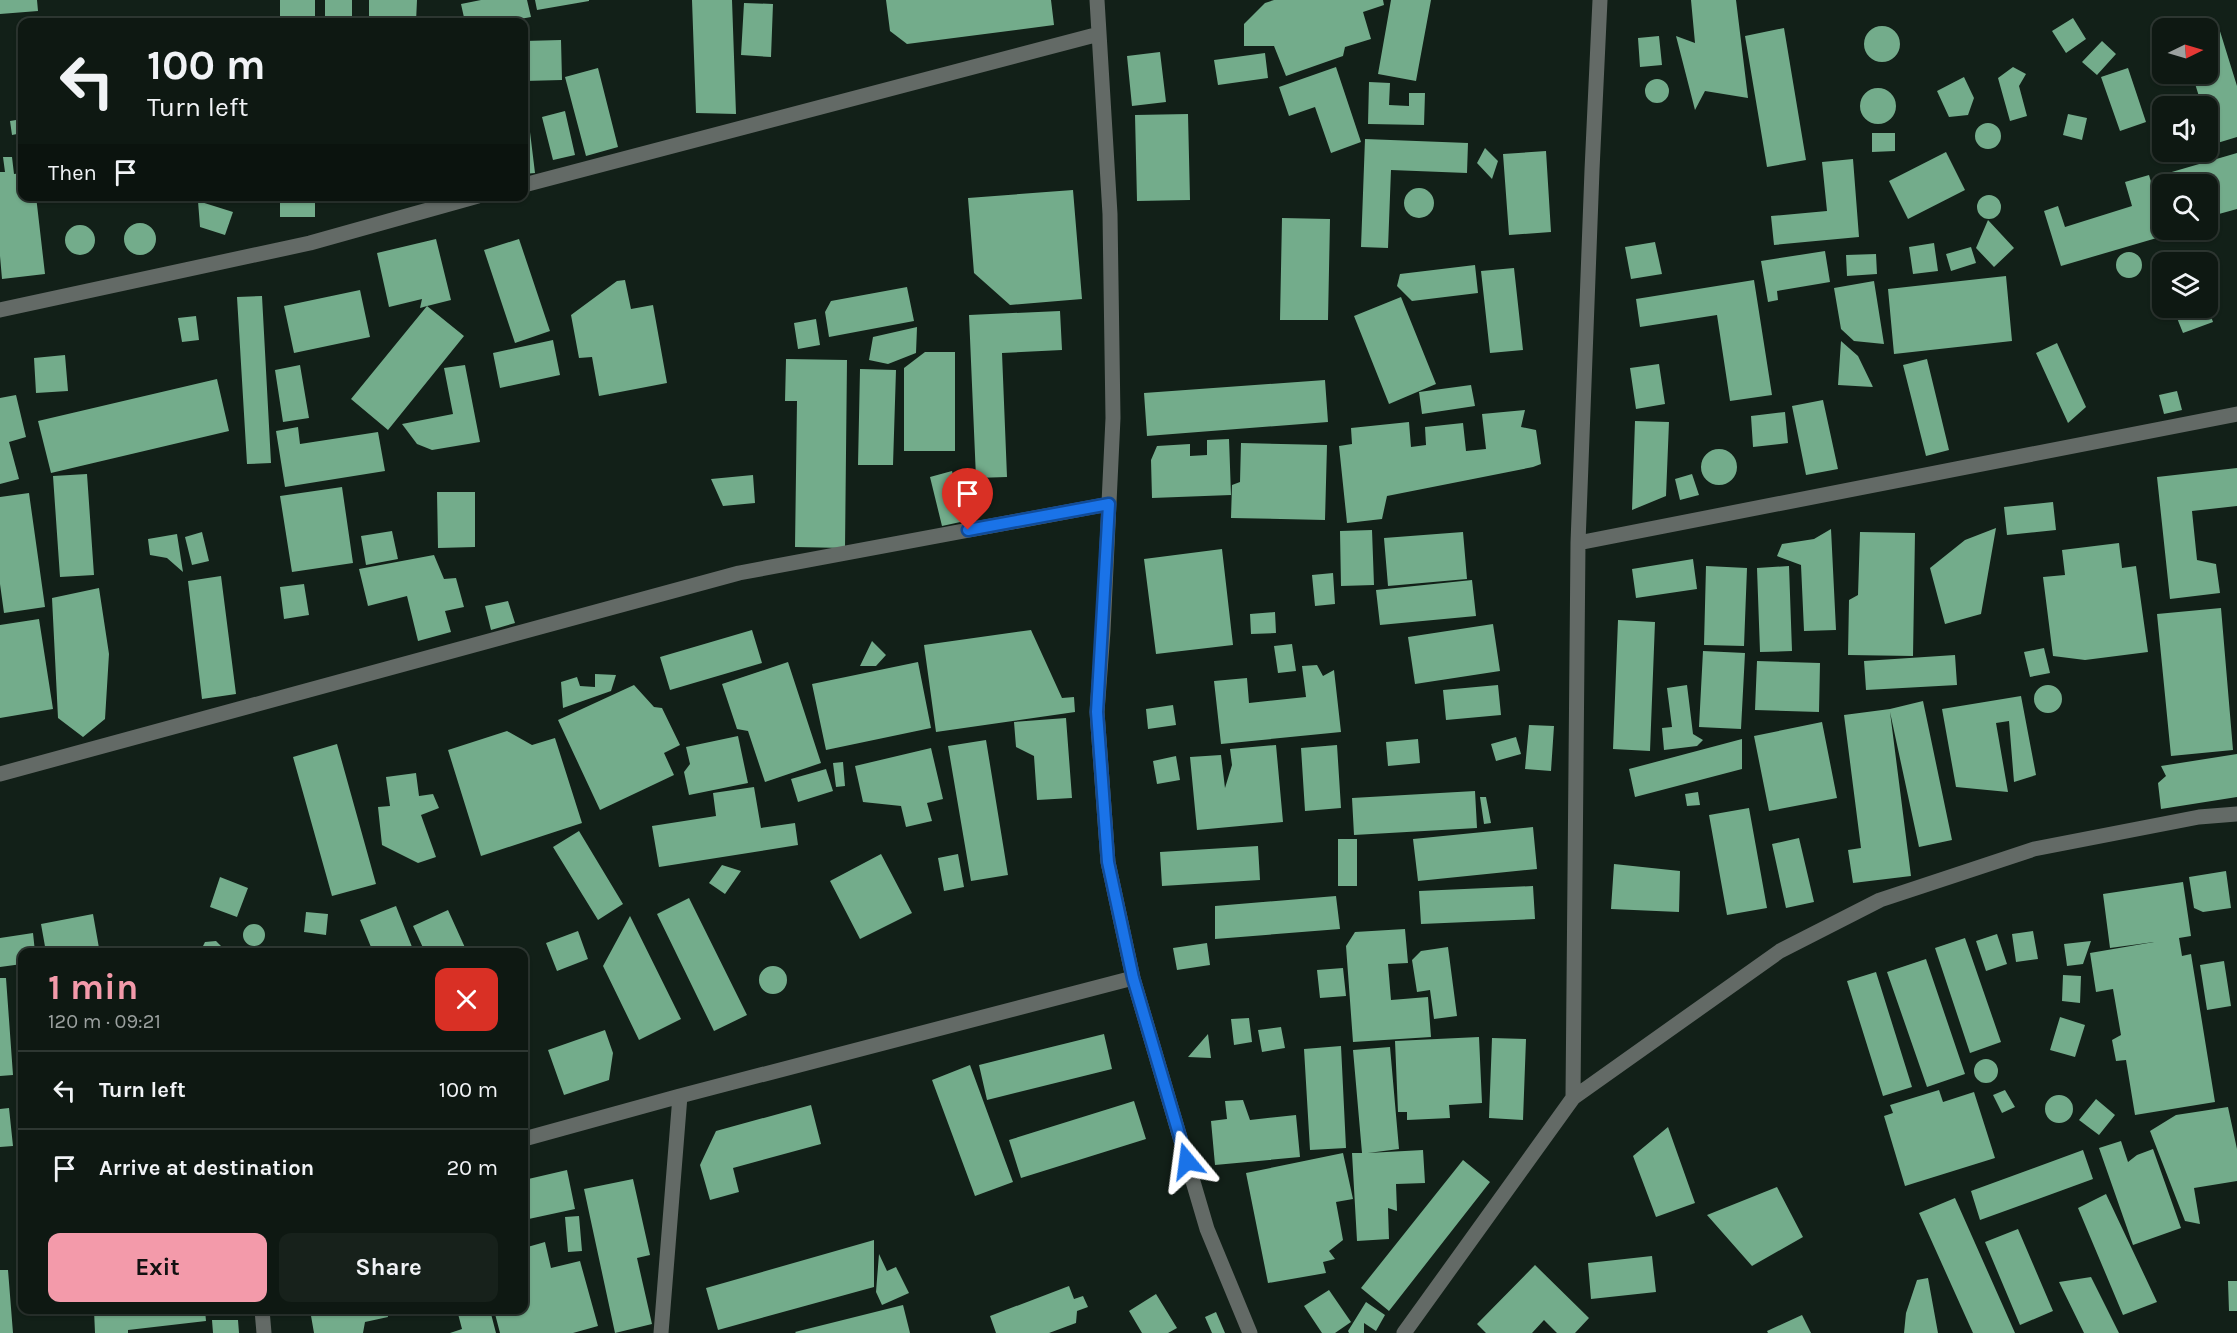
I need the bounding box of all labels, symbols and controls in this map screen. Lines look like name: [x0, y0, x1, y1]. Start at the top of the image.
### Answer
north arrow: [2152, 18, 2218, 84]
map controls: [2152, 18, 2218, 318]
text: 100 m: [147, 40, 266, 90]
icon: left: [48, 42, 126, 120]
text: Turn left: [147, 91, 248, 123]
button: sound: [2152, 96, 2218, 162]
icon: arrive: [109, 156, 142, 189]
text: Then: [48, 160, 97, 186]
button: search: [2152, 174, 2218, 240]
button: layers: [2152, 252, 2218, 318]
pin: [942, 468, 993, 530]
icon: arrive: [951, 477, 984, 510]
text: 1 min: [48, 966, 138, 1008]
button: close: [435, 968, 498, 1031]
text: 120 m · 09:21: [48, 1010, 161, 1033]
icon: left: [48, 1074, 81, 1107]
text: Turn left: [99, 1077, 186, 1103]
text: 100 m: [439, 1077, 498, 1103]
position arrow: [1155, 1129, 1219, 1193]
icon: arrive: [48, 1152, 81, 1185]
text: Arrive at destination: [99, 1155, 314, 1181]
text: 20 m: [446, 1155, 498, 1181]
button: Exit: [48, 1233, 267, 1302]
button: Share: [279, 1233, 498, 1302]

